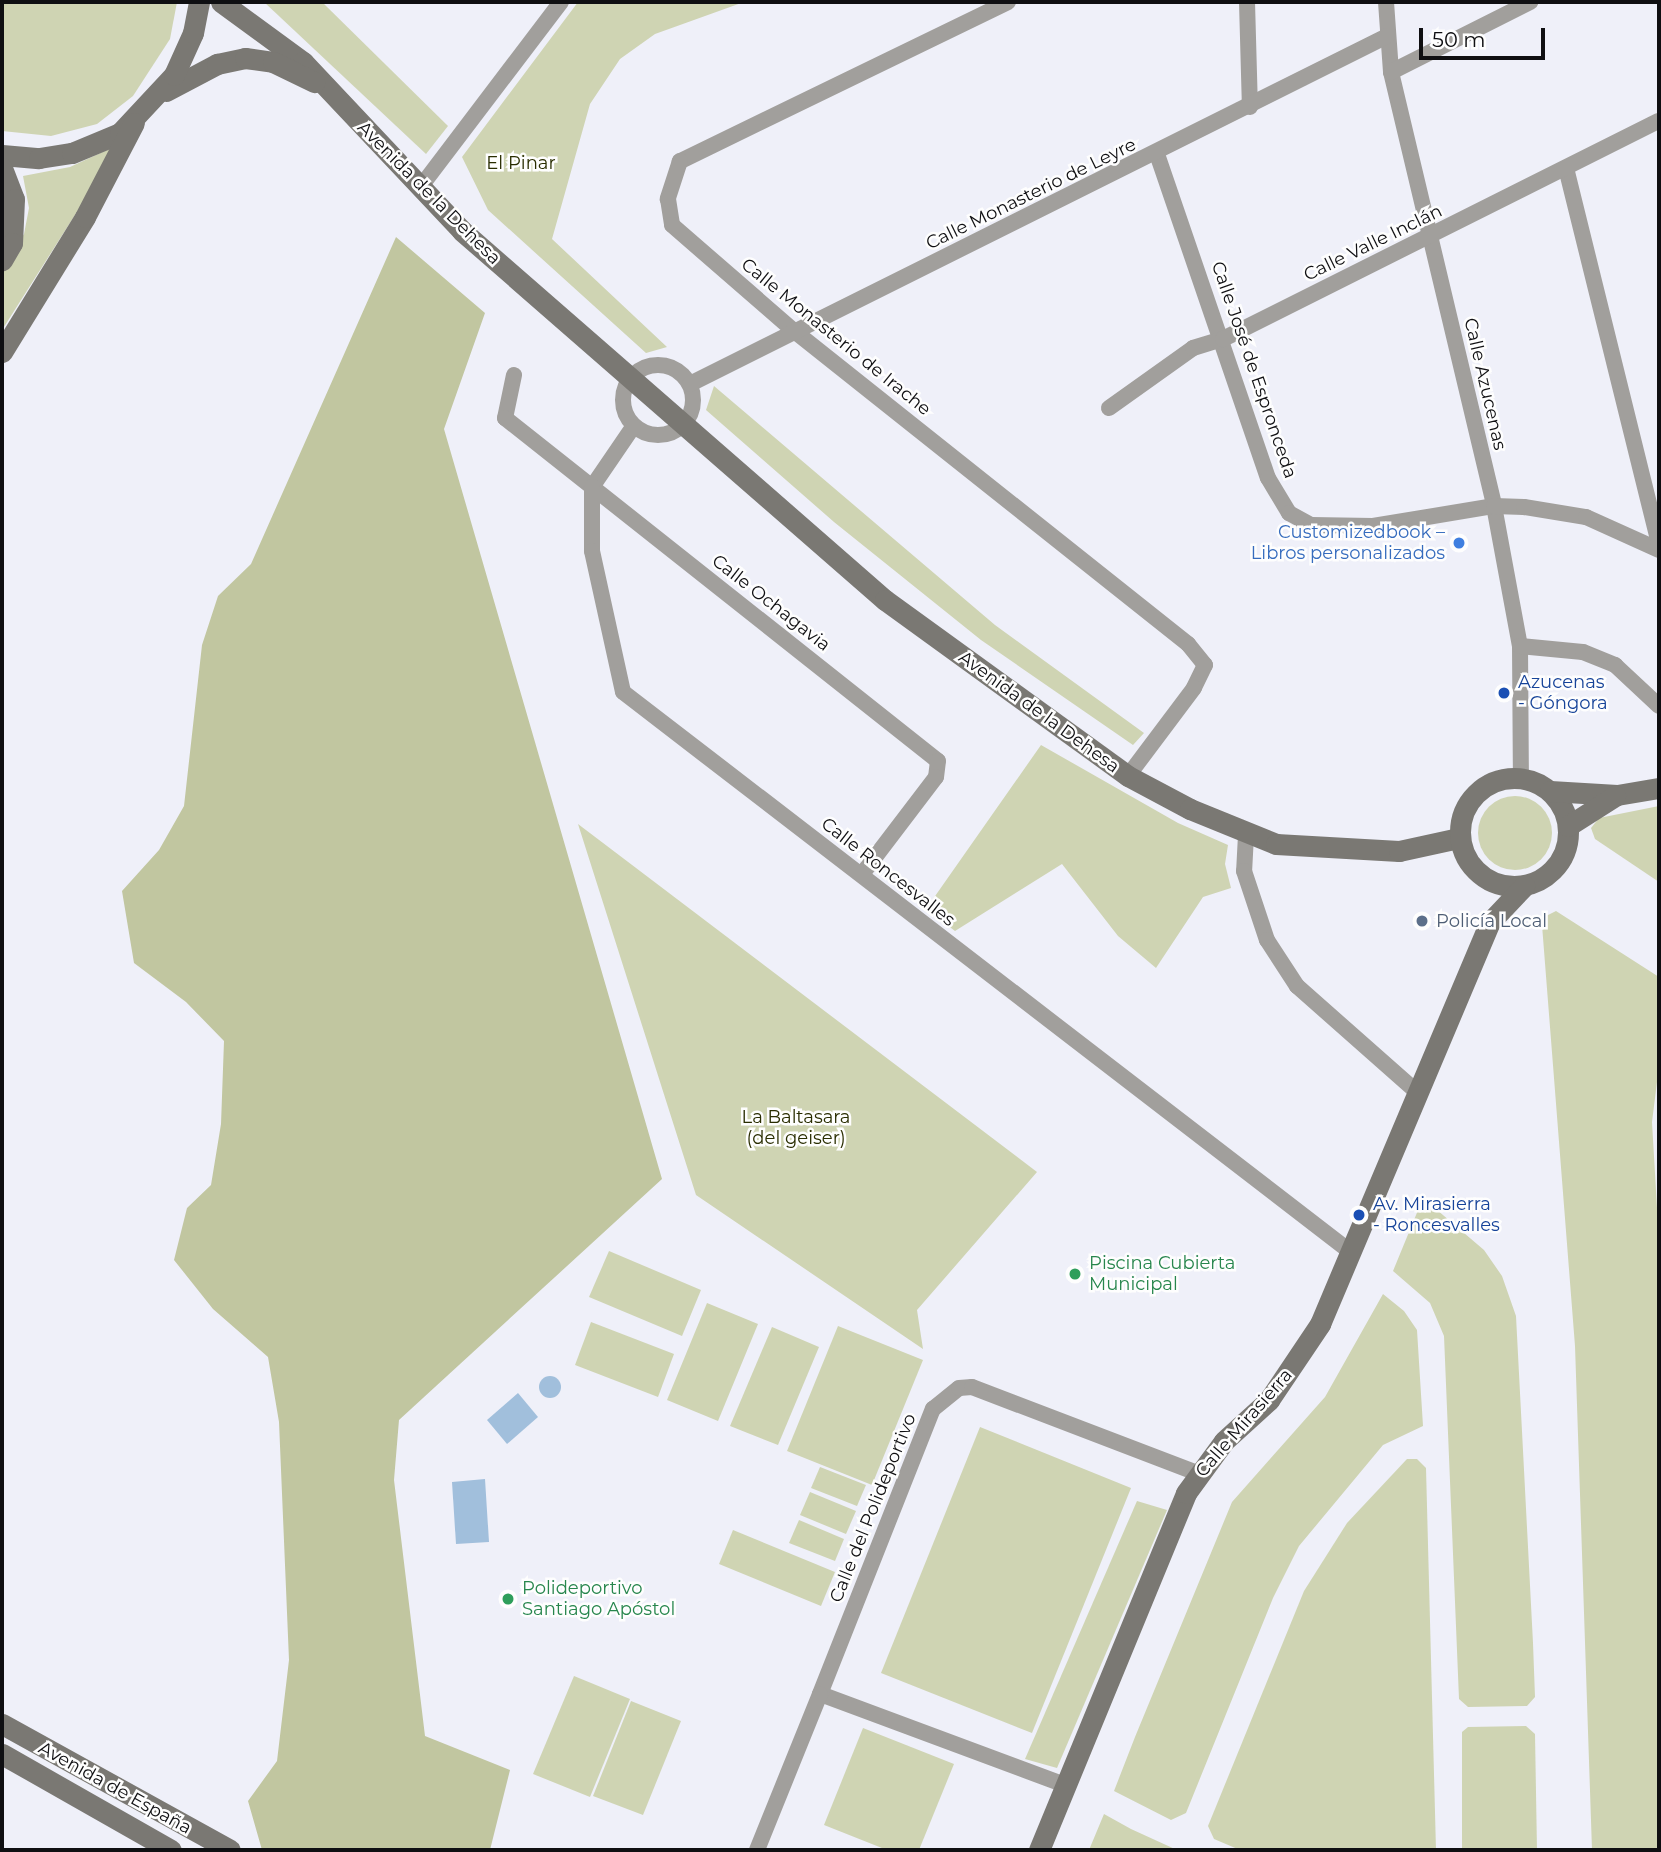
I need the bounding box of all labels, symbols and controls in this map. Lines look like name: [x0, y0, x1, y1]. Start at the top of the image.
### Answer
scale bar: [1423, 14, 1549, 58]
text: 50 m: [1432, 27, 1486, 52]
street label: Avenida de la Dehesa: [353, 117, 505, 269]
street label: Calle Monasterio de Leyre: [922, 134, 1140, 254]
park label: El Pinar: [486, 152, 556, 174]
street label: Calle Valle Inclán: [1300, 200, 1446, 286]
street label: Calle Monasterio de Irache: [737, 254, 935, 420]
street label: Calle José de Espronceda: [1207, 259, 1301, 481]
street label: Calle Azucenas: [1459, 316, 1511, 452]
place label: Customizedbook – Libros personalizados: [1251, 522, 1445, 564]
marker: Customizedbook – Libros personalizados: [1451, 535, 1467, 551]
street label: Calle Ochagavia: [707, 550, 835, 656]
street label: Avenida de la Dehesa: [954, 646, 1124, 778]
place label: Azucenas - Góngora: [1518, 672, 1608, 714]
marker: Azucenas - Góngora: [1496, 685, 1512, 701]
street label: Calle Roncesvalles: [817, 813, 959, 931]
place label: Policía Local: [1436, 910, 1547, 932]
marker: Policía Local: [1414, 913, 1430, 929]
park label: La Baltasara (del geiser): [742, 1107, 850, 1150]
place label: Av. Mirasierra - Roncesvalles: [1373, 1194, 1500, 1236]
marker: Av. Mirasierra - Roncesvalles: [1351, 1207, 1367, 1223]
place label: Piscina Cubierta Municipal: [1089, 1253, 1235, 1296]
marker: Piscina Cubierta Municipal: [1067, 1266, 1083, 1282]
street label: Calle Mirasierra: [1191, 1364, 1297, 1482]
street label: Calle del Polideportivo: [825, 1410, 921, 1606]
place label: Polideportivo Santiago Apóstol: [522, 1578, 675, 1620]
marker: Polideportivo Santiago Apóstol: [500, 1591, 516, 1607]
street label: Avenida de España: [35, 1737, 195, 1839]

